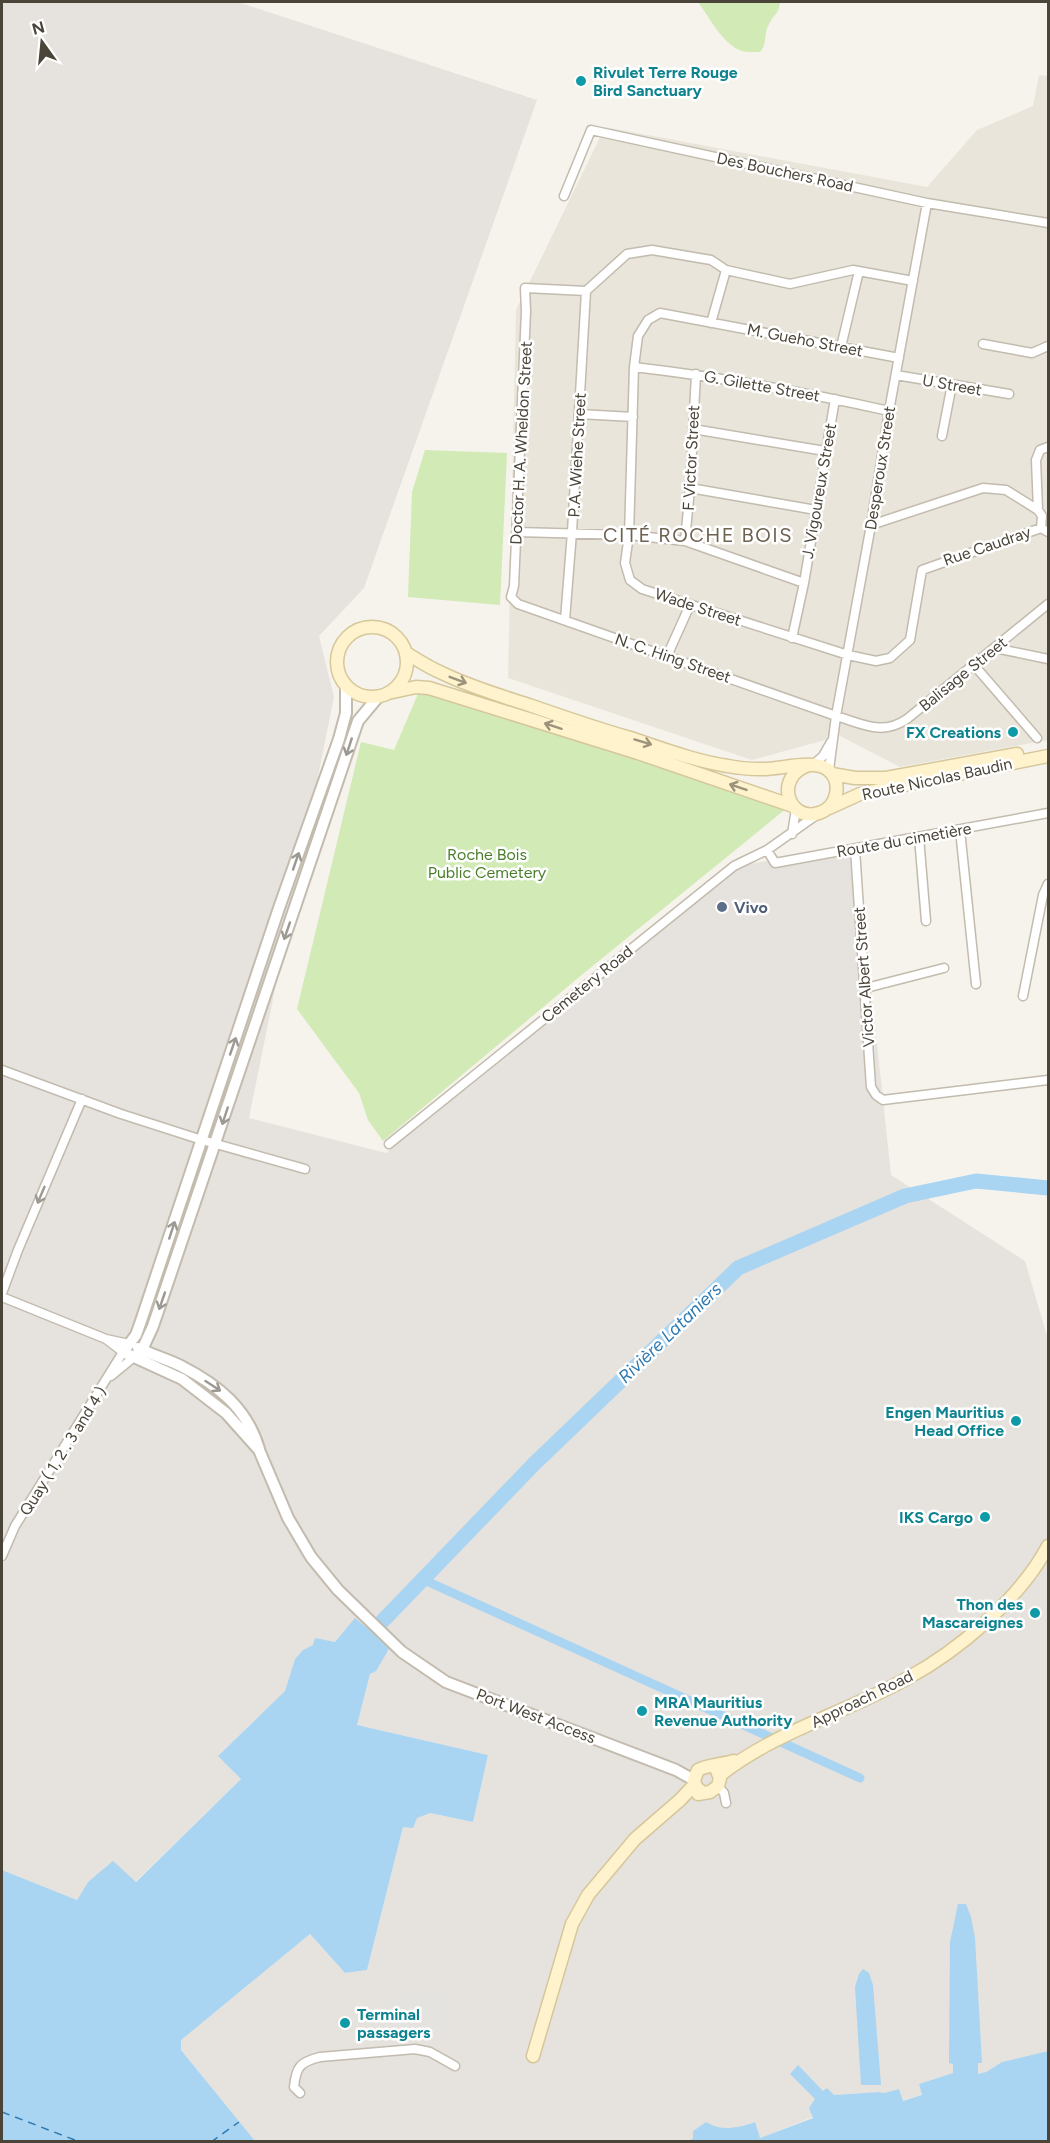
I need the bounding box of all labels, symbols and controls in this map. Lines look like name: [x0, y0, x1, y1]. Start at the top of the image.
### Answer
north arrow: [12, 12, 72, 72]
text: N: [30, 17, 47, 39]
place label: Rivulet Terre Rouge Bird Sanctuary: [593, 63, 738, 100]
marker: Rivulet Terre Rouge Bird Sanctuary: [574, 74, 588, 88]
street label: Des Bouchers Road: [715, 148, 855, 196]
street label: M. Gueho Street: [745, 319, 865, 361]
street label: Doctor H. A. Wheldon Street: [506, 341, 536, 545]
street label: G. Gilette Street: [703, 366, 821, 406]
street label: U Street: [921, 370, 983, 400]
street label: P.A. Wiehe Street: [564, 392, 590, 518]
street label: F Victor Street: [679, 405, 703, 511]
street label: Desperoux Street: [861, 405, 899, 531]
street label: J. Vigoureux Street: [798, 422, 840, 560]
street label: Rue Caudray: [941, 522, 1034, 570]
district label: CITÉ ROCHE BOIS: [603, 523, 793, 547]
street label: Wade Street: [652, 584, 744, 630]
street label: N. C. Hing Street: [613, 629, 733, 687]
street label: Balisage Street: [915, 633, 1011, 715]
one-way arrow: [448, 675, 467, 686]
one-way arrow: [544, 720, 563, 731]
place label: FX Creations: [906, 723, 1002, 742]
marker: FX Creations: [1006, 725, 1020, 739]
one-way arrow: [343, 737, 354, 756]
one-way arrow: [633, 737, 652, 748]
street label: Route Nicolas Baudin: [860, 754, 1014, 804]
one-way arrow: [729, 780, 748, 791]
street label: Route du cimetière: [835, 819, 973, 861]
park label: Roche Bois Public Cemetery: [428, 845, 547, 882]
one-way arrow: [291, 852, 302, 871]
place label: Vivo: [734, 898, 768, 917]
marker: Vivo: [715, 900, 729, 914]
street label: Victor Albert Street: [850, 906, 878, 1048]
one-way arrow: [280, 921, 291, 940]
street label: Cemetery Road: [538, 941, 636, 1027]
one-way arrow: [229, 1037, 240, 1055]
one-way arrow: [218, 1106, 229, 1125]
one-way arrow: [35, 1185, 46, 1203]
one-way arrow: [167, 1221, 178, 1240]
water label: Rivière Lataniers: [614, 1278, 727, 1388]
one-way arrow: [156, 1291, 167, 1310]
one-way arrow: [204, 1380, 221, 1393]
street label: Quay ( 1, 2 . 3 and 4 ): [16, 1383, 110, 1519]
place label: Engen Mauritius Head Office: [885, 1403, 1005, 1440]
marker: Engen Mauritius Head Office: [1009, 1414, 1023, 1428]
place label: IKS Cargo: [899, 1508, 973, 1527]
marker: IKS Cargo: [978, 1510, 992, 1524]
place label: Thon des Mascareignes: [922, 1595, 1024, 1632]
marker: Thon des Mascareignes: [1028, 1606, 1042, 1620]
street label: Approach Road: [808, 1666, 916, 1732]
street label: Port West Access: [474, 1684, 598, 1748]
place label: MRA Mauritius Revenue Authority: [654, 1693, 793, 1730]
marker: MRA Mauritius Revenue Authority: [635, 1704, 649, 1718]
place label: Terminal passagers: [357, 2005, 431, 2042]
marker: Terminal passagers: [338, 2016, 352, 2030]

